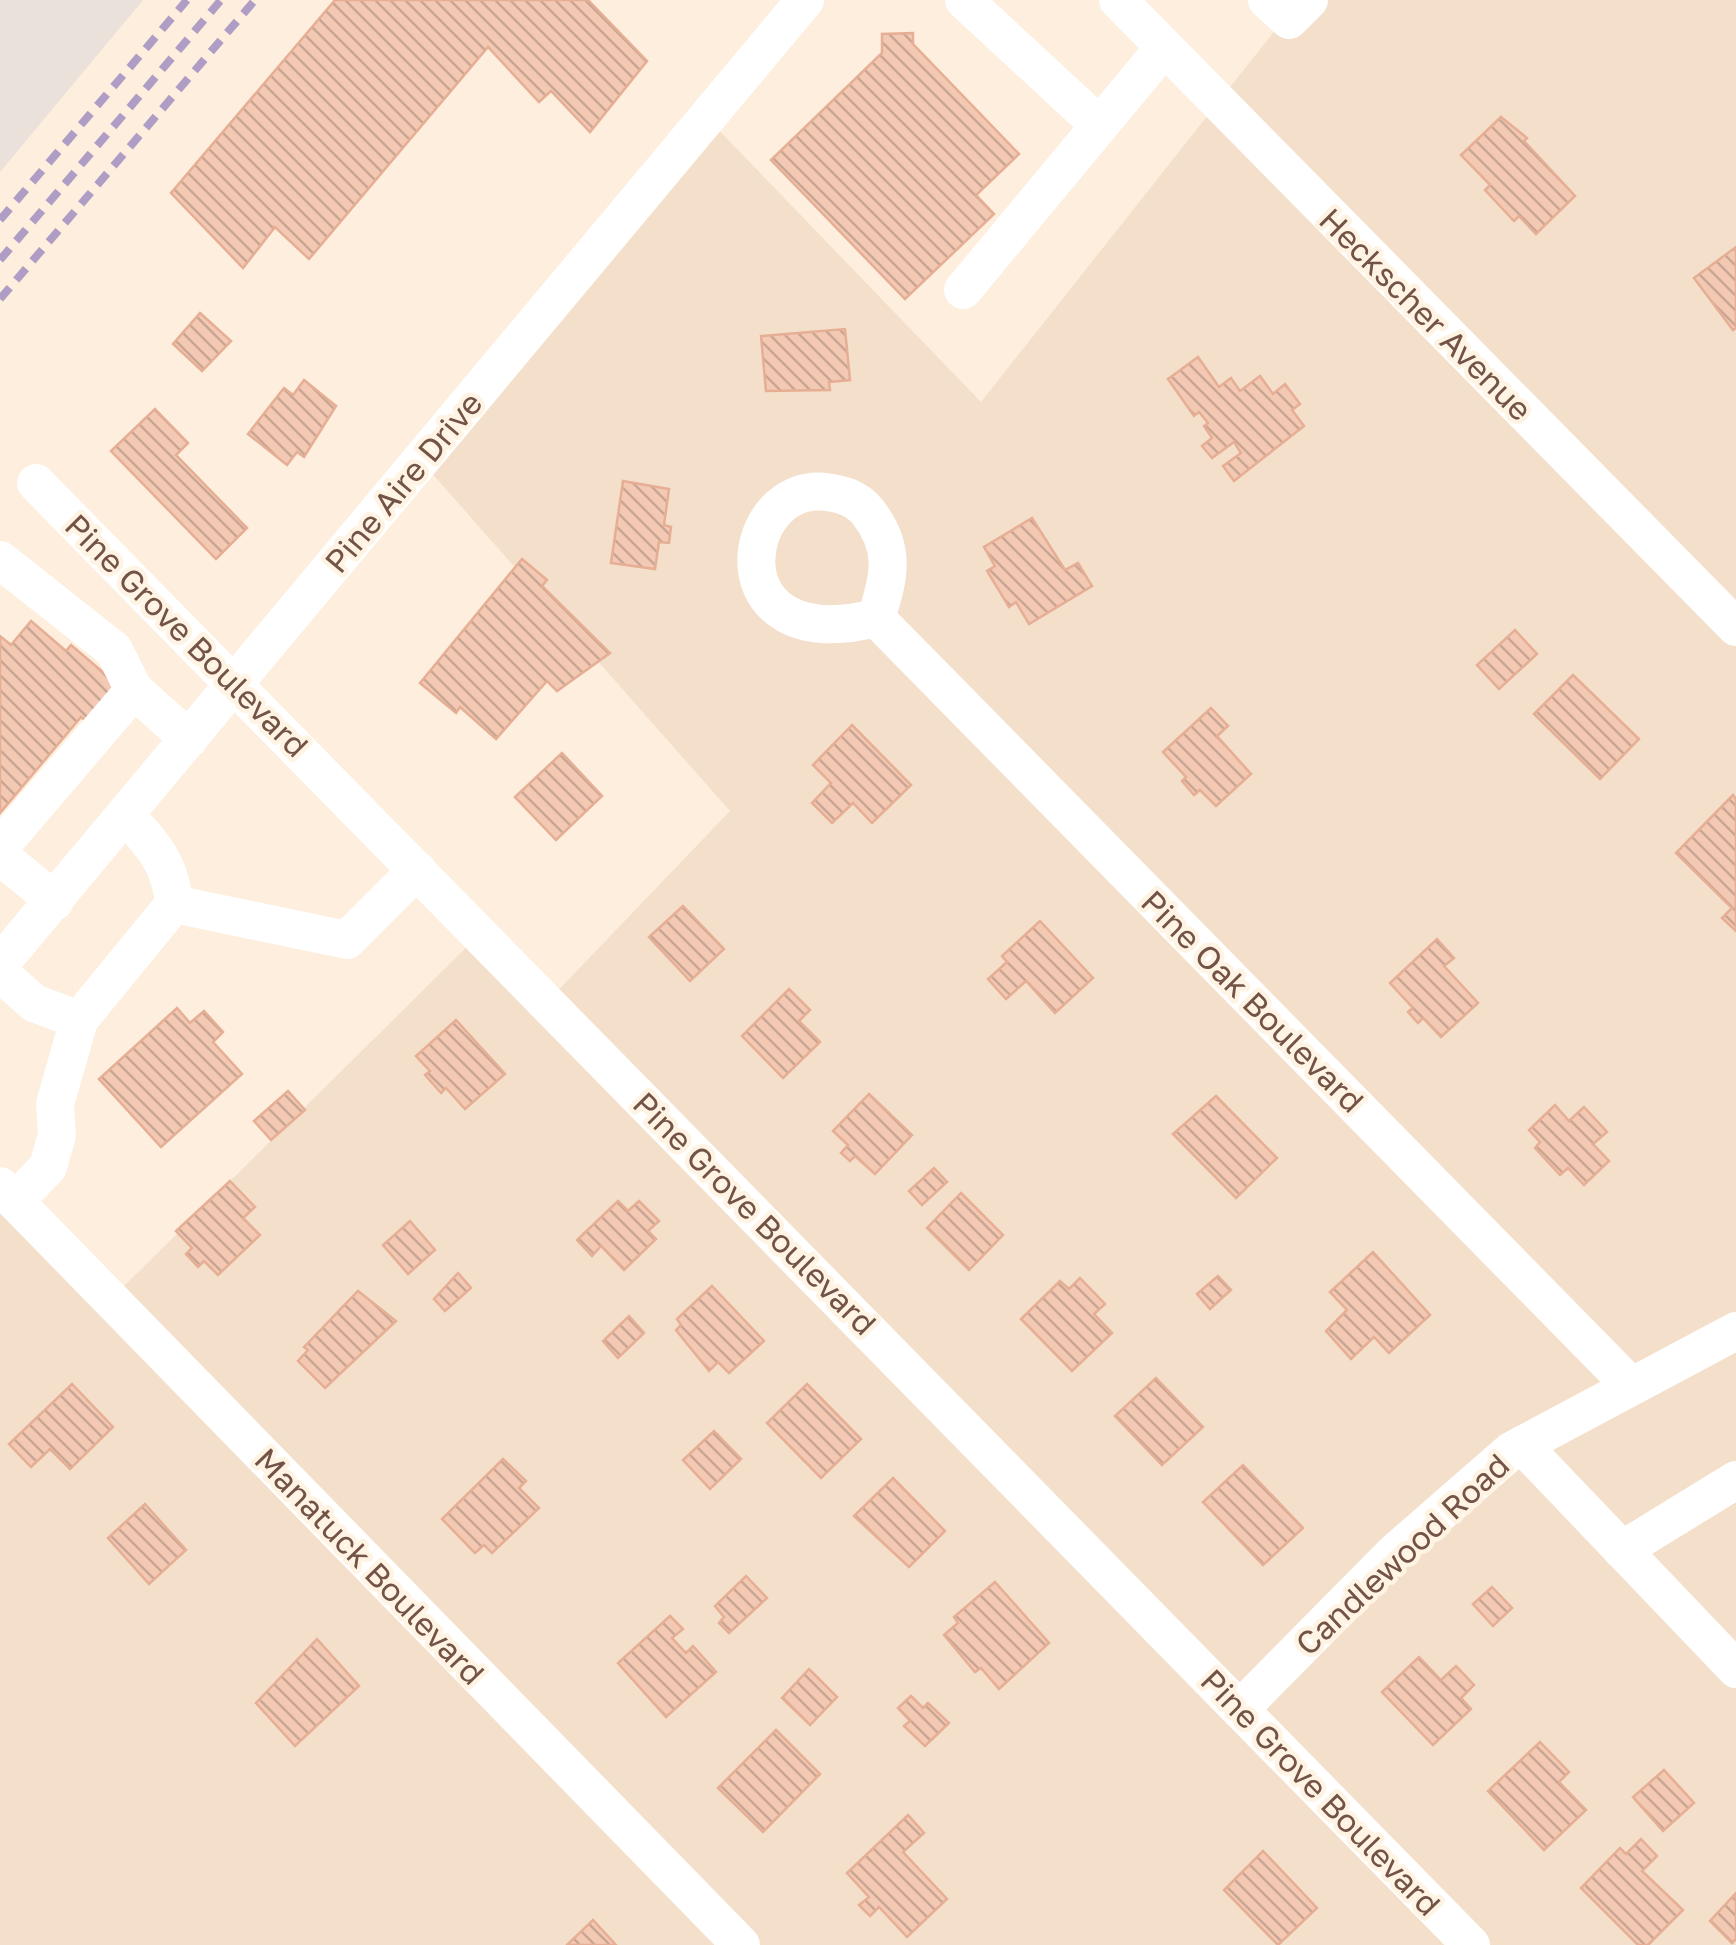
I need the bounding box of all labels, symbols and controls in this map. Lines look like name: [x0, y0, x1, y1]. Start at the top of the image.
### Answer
street label: Heckscher Avenue: [1312, 200, 1540, 428]
street label: Pine Aire Drive: [317, 384, 489, 580]
street label: Pine Grove Boulevard: [58, 506, 316, 764]
street label: Pine Oak Boulevard: [1134, 882, 1372, 1120]
street label: Pine Grove Boulevard: [626, 1084, 884, 1342]
street label: Manatuck Boulevard: [247, 1440, 493, 1692]
street label: Candlewood Road: [1288, 1445, 1516, 1663]
street label: Pine Grove Boulevard: [1194, 1661, 1448, 1923]

